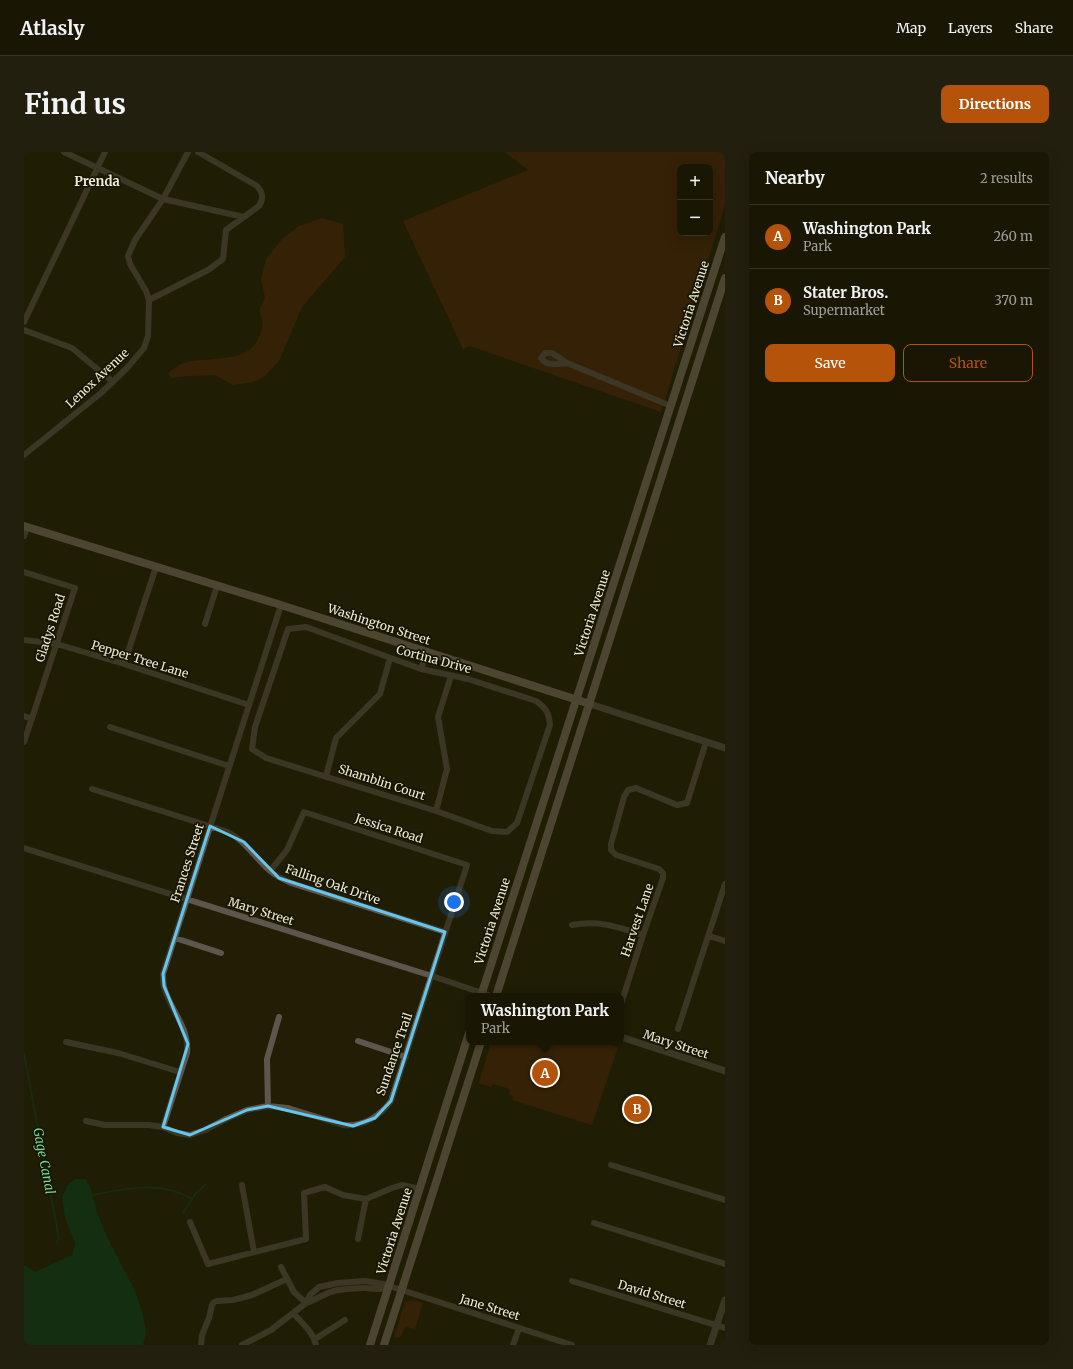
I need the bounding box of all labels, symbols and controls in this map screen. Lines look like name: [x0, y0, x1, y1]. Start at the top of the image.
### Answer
text: Atlasly: [20, 16, 84, 40]
text: Map: [896, 19, 926, 37]
text: Layers: [948, 19, 993, 37]
text: Share: [1015, 19, 1053, 37]
button: Directions: [941, 85, 1049, 123]
text: Find us: [24, 86, 126, 122]
map controls: [677, 164, 713, 236]
button: +: [677, 164, 713, 200]
text: Nearby: [765, 167, 825, 189]
text: 2 results: [980, 170, 1033, 187]
district label: Prenda: [74, 173, 120, 190]
button: −: [677, 200, 713, 236]
text: Washington Park: [803, 219, 931, 238]
text: A: [773, 228, 783, 245]
text: 260 m: [993, 228, 1033, 245]
text: Park: [803, 238, 832, 255]
street label: Victoria Avenue: [670, 259, 712, 350]
text: Stater Bros.: [803, 283, 889, 302]
text: B: [773, 292, 783, 309]
text: 370 m: [995, 292, 1033, 309]
text: Supermarket: [803, 302, 885, 319]
button: Save: [765, 344, 895, 382]
button: Share: [903, 344, 1033, 382]
street label: Lenox Avenue: [62, 345, 132, 411]
street label: Victoria Avenue: [571, 568, 613, 659]
street label: Gladys Road: [32, 592, 68, 664]
street label: Washington Street: [325, 600, 433, 648]
street label: Pepper Tree Lane: [90, 637, 190, 681]
street label: Cortina Drive: [395, 642, 473, 676]
street label: Shamblin Court: [336, 761, 428, 803]
street label: Jessica Road: [352, 810, 425, 846]
street label: Frances Street: [167, 821, 207, 904]
street label: Falling Oak Drive: [284, 861, 382, 907]
street label: Victoria Avenue: [471, 876, 513, 967]
street label: Harvest Lane: [617, 881, 657, 959]
your location: [444, 892, 464, 912]
street label: Mary Street: [226, 894, 296, 928]
popup: [466, 993, 624, 1045]
text: Washington Park: [481, 1001, 609, 1020]
street label: Sundance Trail: [373, 1010, 415, 1098]
text: Park: [481, 1020, 510, 1037]
street label: Mary Street: [641, 1026, 711, 1062]
pin: A: [532, 1058, 558, 1088]
pin: B: [624, 1094, 650, 1124]
water label: Gage Canal: [29, 1126, 59, 1196]
street label: Victoria Avenue: [373, 1186, 415, 1277]
street label: David Street: [616, 1277, 688, 1312]
street label: Jane Street: [457, 1290, 522, 1323]

